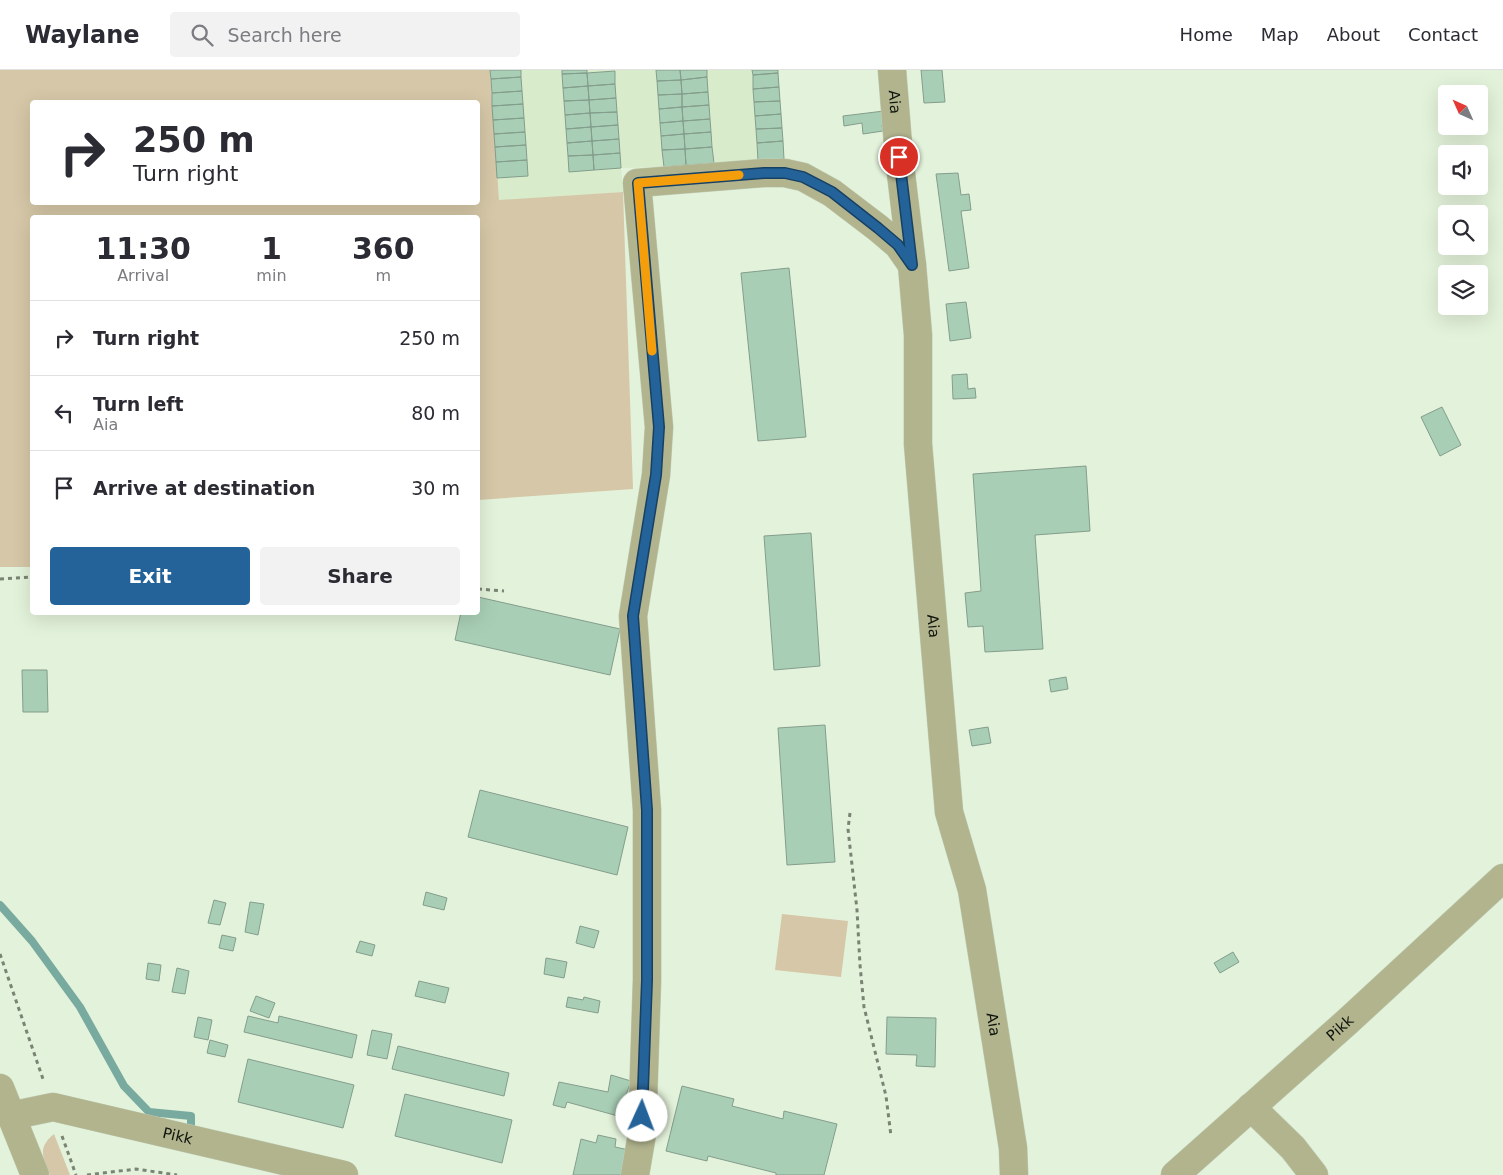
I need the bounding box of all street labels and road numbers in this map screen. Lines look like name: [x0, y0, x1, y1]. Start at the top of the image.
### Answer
street label: Aia: [885, 89, 904, 114]
street label: Aia: [923, 614, 943, 639]
street label: Aia: [983, 1011, 1004, 1037]
street label: Pikk: [1323, 1011, 1358, 1045]
street label: Pikk: [161, 1124, 195, 1148]

